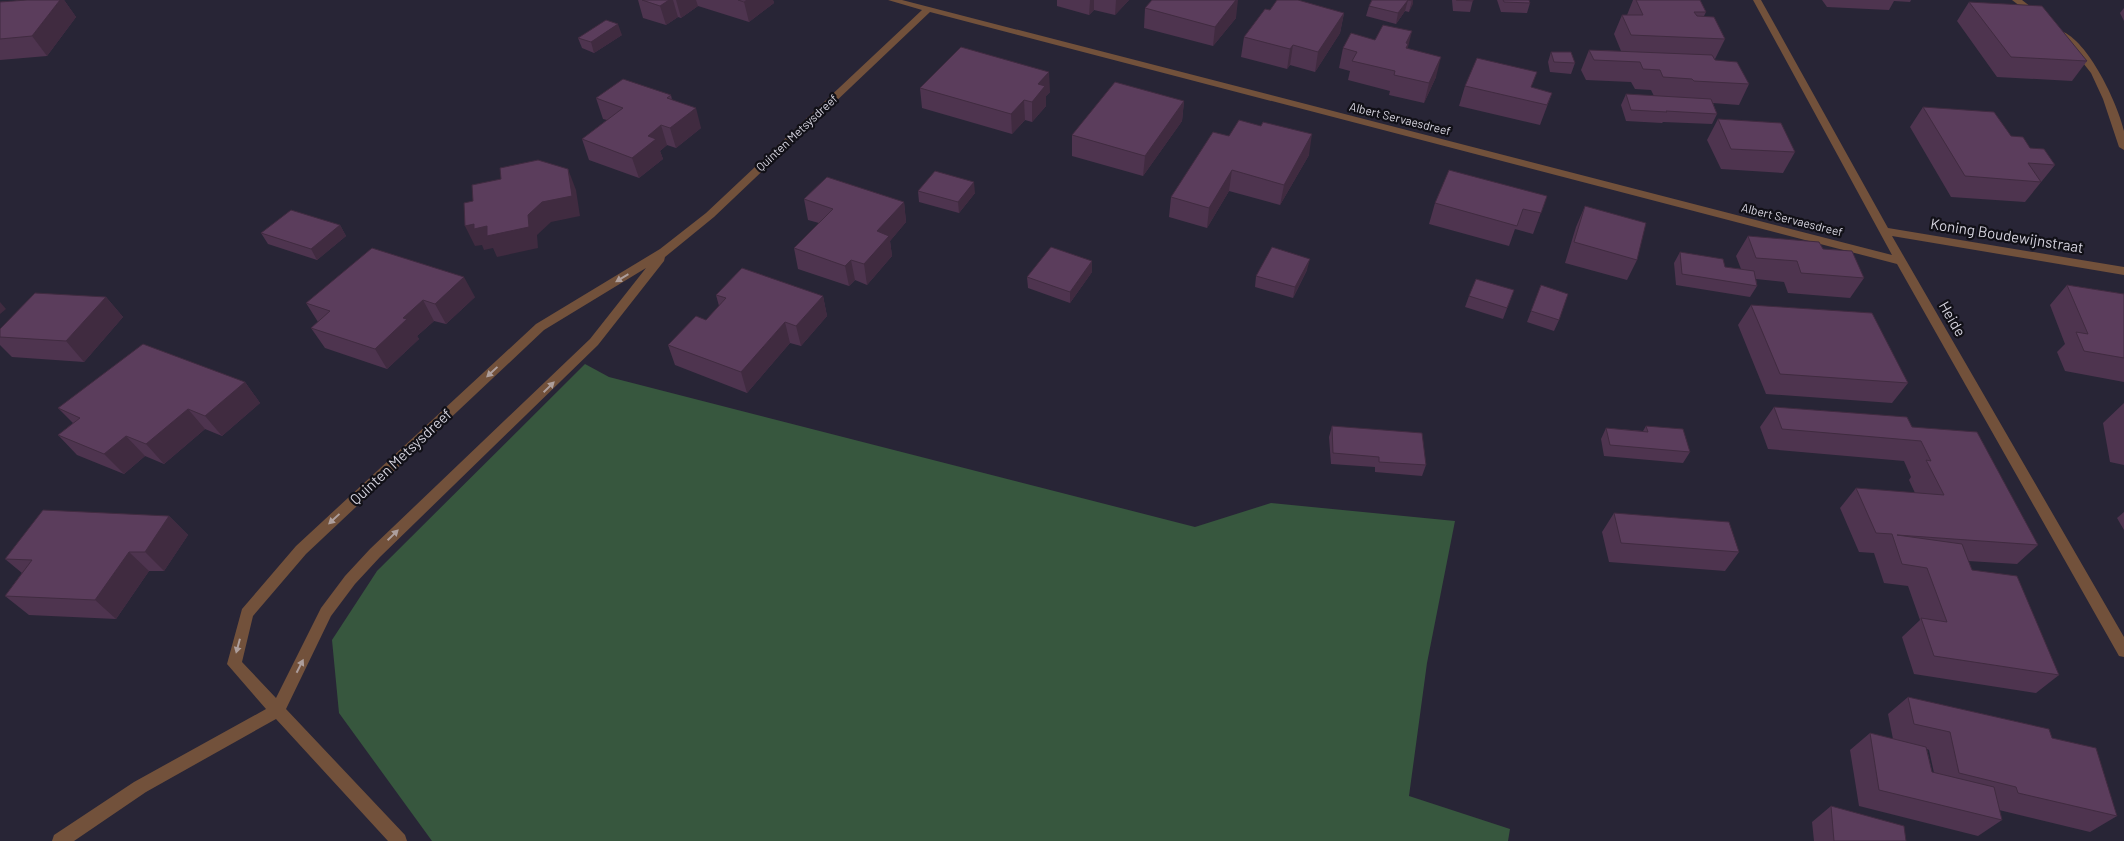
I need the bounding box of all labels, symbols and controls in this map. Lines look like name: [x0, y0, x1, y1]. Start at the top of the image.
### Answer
street label: Quinten Metsysdreef: [753, 91, 840, 173]
street label: Albert Servaesdreef: [1348, 99, 1452, 137]
street label: Albert Servaesdreef: [1740, 200, 1844, 238]
street label: Koning Boudewijnstraat: [1929, 214, 2085, 256]
one-way arrow: [616, 273, 629, 282]
street label: Heide: [1936, 298, 1970, 339]
one-way arrow: [486, 366, 498, 378]
one-way arrow: [542, 381, 554, 393]
street label: Quinten Metsysdreef: [346, 405, 455, 508]
one-way arrow: [329, 513, 341, 525]
one-way arrow: [387, 529, 399, 541]
one-way arrow: [234, 639, 242, 654]
one-way arrow: [296, 659, 304, 673]

